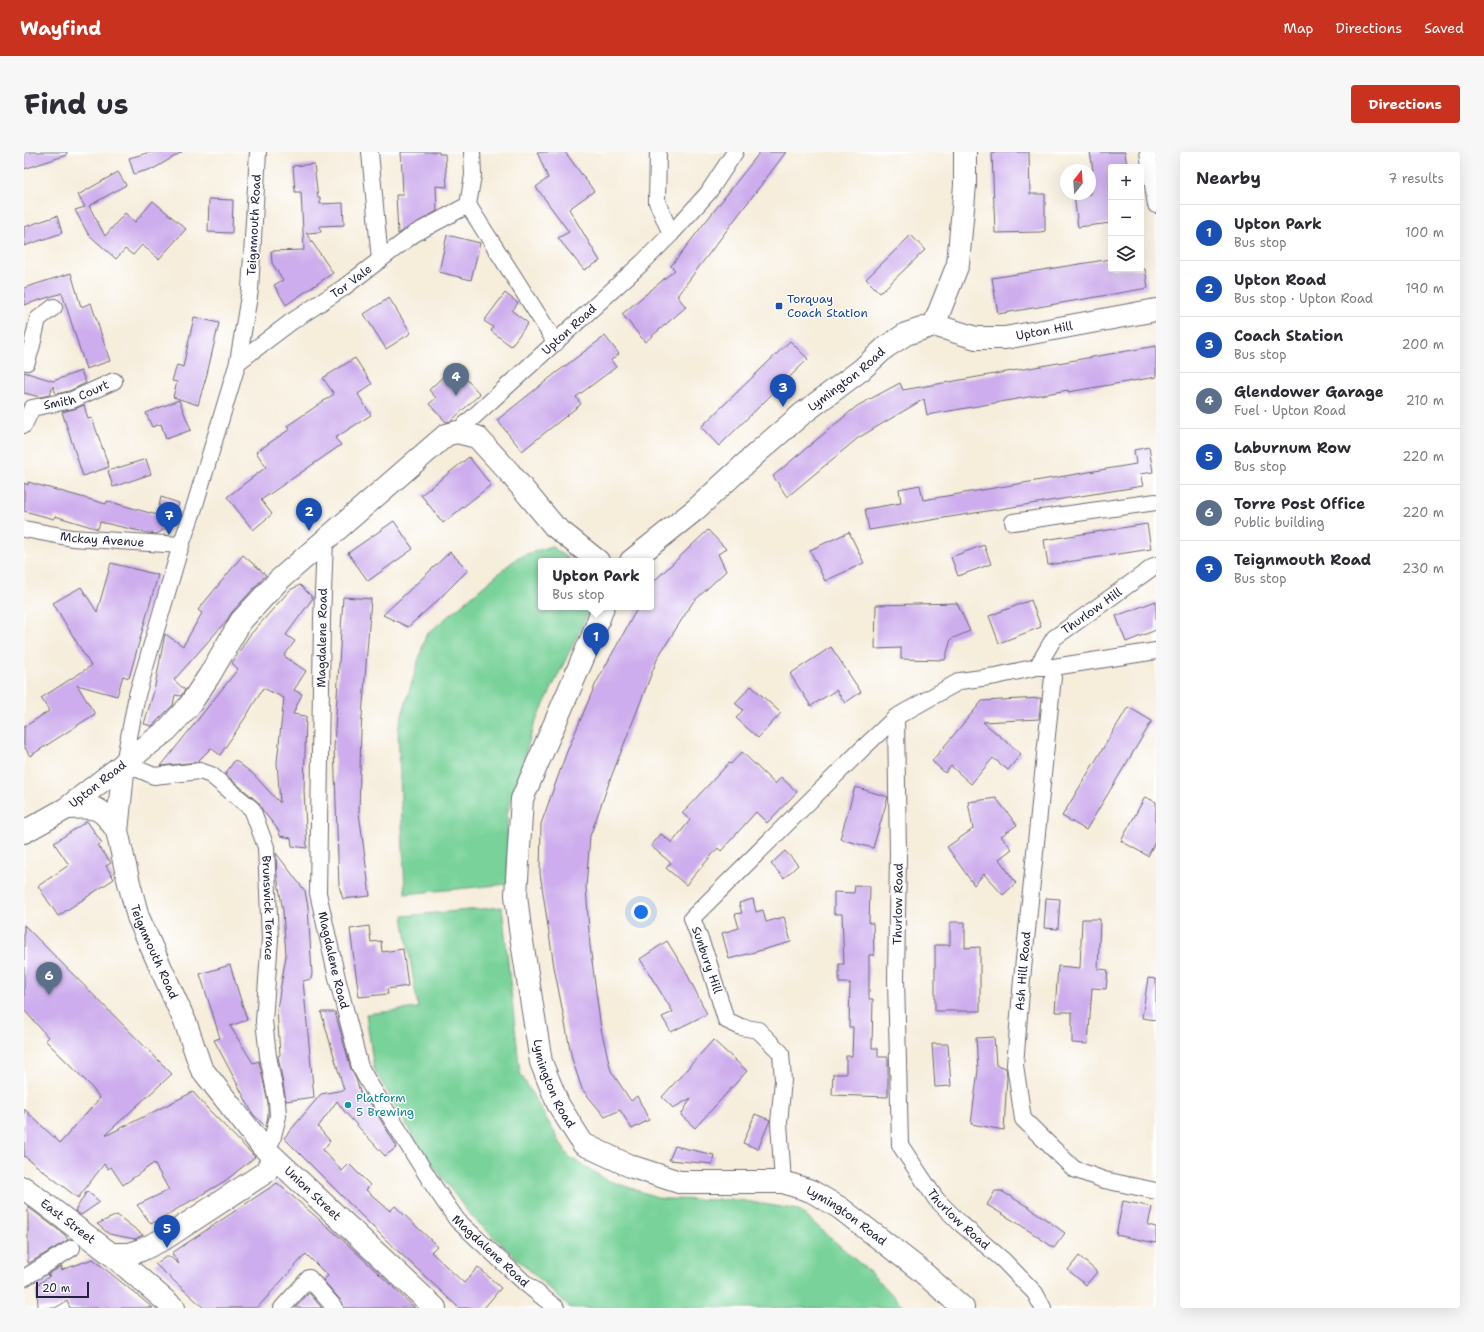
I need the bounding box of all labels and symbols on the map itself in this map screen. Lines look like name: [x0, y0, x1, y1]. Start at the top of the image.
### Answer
north arrow: [1060, 164, 1096, 200]
street label: Teignmouth Road: [243, 173, 265, 276]
street label: Tor Vale: [327, 261, 375, 302]
place label: Torquay Coach Station: [787, 291, 868, 321]
street label: Upton Road: [539, 300, 600, 358]
marker: Torquay Coach Station: [774, 301, 784, 311]
street label: Upton Hill: [1015, 318, 1074, 344]
street label: Lymington Road: [804, 343, 889, 415]
pin: 4: [443, 363, 469, 396]
pin: 3: [770, 374, 796, 407]
street label: Smith Court: [42, 376, 111, 413]
pin: 2: [296, 498, 322, 531]
pin: 7: [156, 502, 182, 535]
street label: Mckay Avenue: [59, 528, 145, 551]
street label: Thurlow Hill: [1058, 584, 1125, 638]
street label: Magdalene Road: [313, 588, 331, 688]
pin: 1: [583, 623, 609, 656]
street label: Upton Road: [66, 757, 130, 812]
street label: Brunswick Terrace: [258, 855, 278, 961]
street label: Thurlow Road: [889, 863, 907, 945]
your location: [631, 902, 651, 922]
street label: Teignmouth Road: [127, 903, 182, 1002]
street label: Magdalene Road: [314, 910, 353, 1011]
street label: Sunbury Hill: [688, 924, 726, 996]
street label: Ash Hill Road: [1012, 930, 1034, 1011]
pin: 6: [36, 962, 62, 995]
street label: Lymington Road: [530, 1038, 579, 1131]
place label: Platform 5 Brewing: [356, 1090, 414, 1120]
marker: Platform 5 Brewing: [343, 1100, 353, 1110]
street label: Union Street: [281, 1163, 345, 1224]
street label: Lymington Road: [805, 1182, 890, 1249]
street label: Thurlow Road: [923, 1186, 994, 1253]
street label: East Street: [37, 1195, 99, 1247]
street label: Magdalene Road: [448, 1211, 533, 1291]
pin: 5: [154, 1215, 180, 1248]
scale bar: [36, 1280, 89, 1299]

